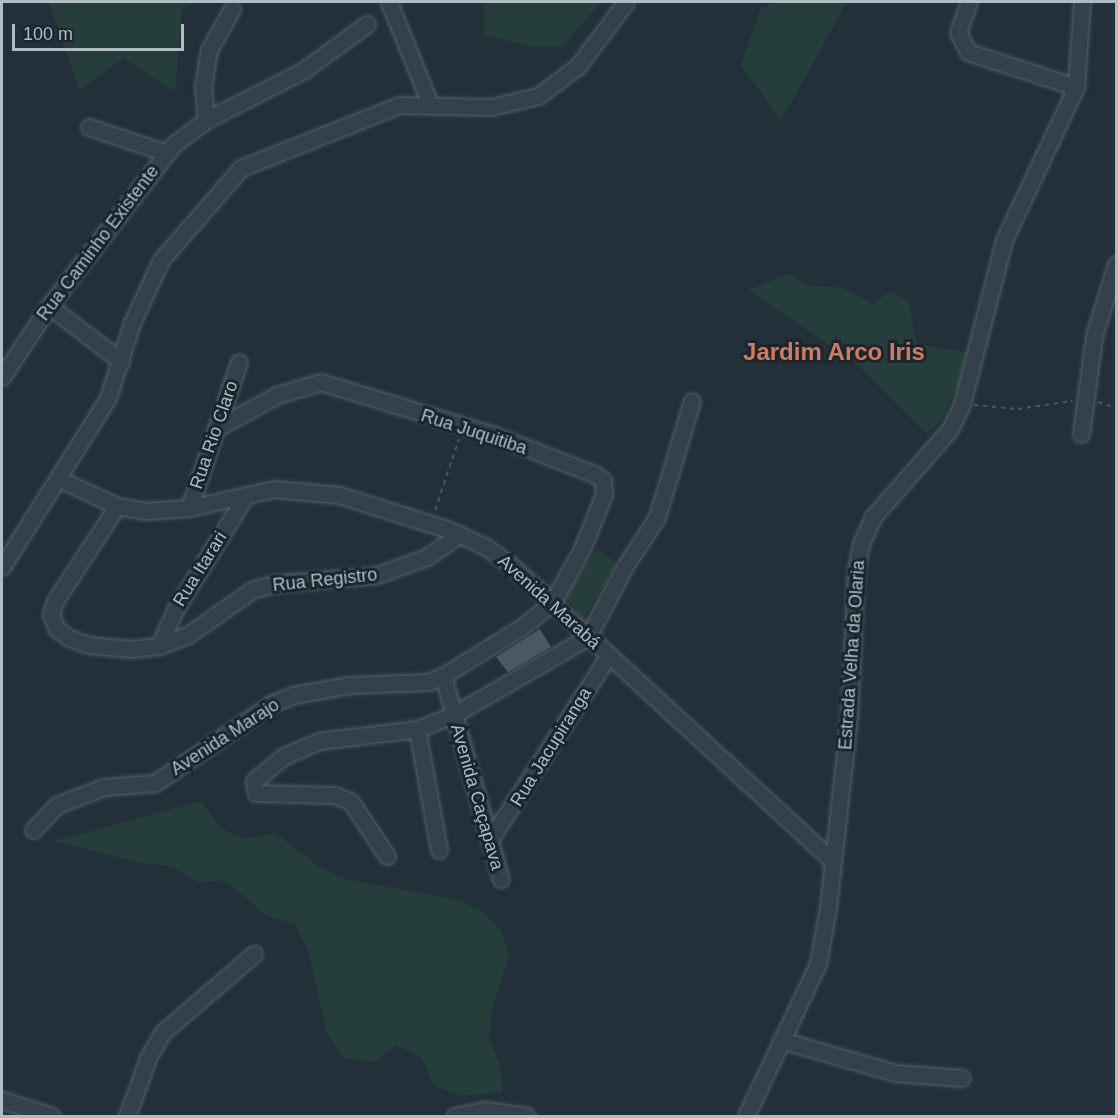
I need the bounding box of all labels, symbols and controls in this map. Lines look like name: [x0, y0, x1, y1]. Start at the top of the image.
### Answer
scale bar: [15, 12, 188, 50]
text: 100 m: [23, 24, 73, 44]
street label: Rua Caminho Existente: [32, 161, 164, 325]
district label: Jardim Arco Iris: [743, 338, 925, 366]
street label: Rua Rio Claro: [185, 378, 243, 492]
street label: Rua Juquitiba: [418, 405, 530, 459]
street label: Rua Itarari: [169, 528, 231, 610]
street label: Avenida Marabá: [493, 550, 605, 654]
street label: Estrada Velha da Olaria: [835, 559, 869, 751]
street label: Rua Registro: [272, 564, 378, 596]
street label: Rua Jacupiranga: [506, 684, 596, 810]
street label: Avenida Marajo: [167, 694, 283, 780]
street label: Avenida Caçapava: [446, 722, 508, 872]

